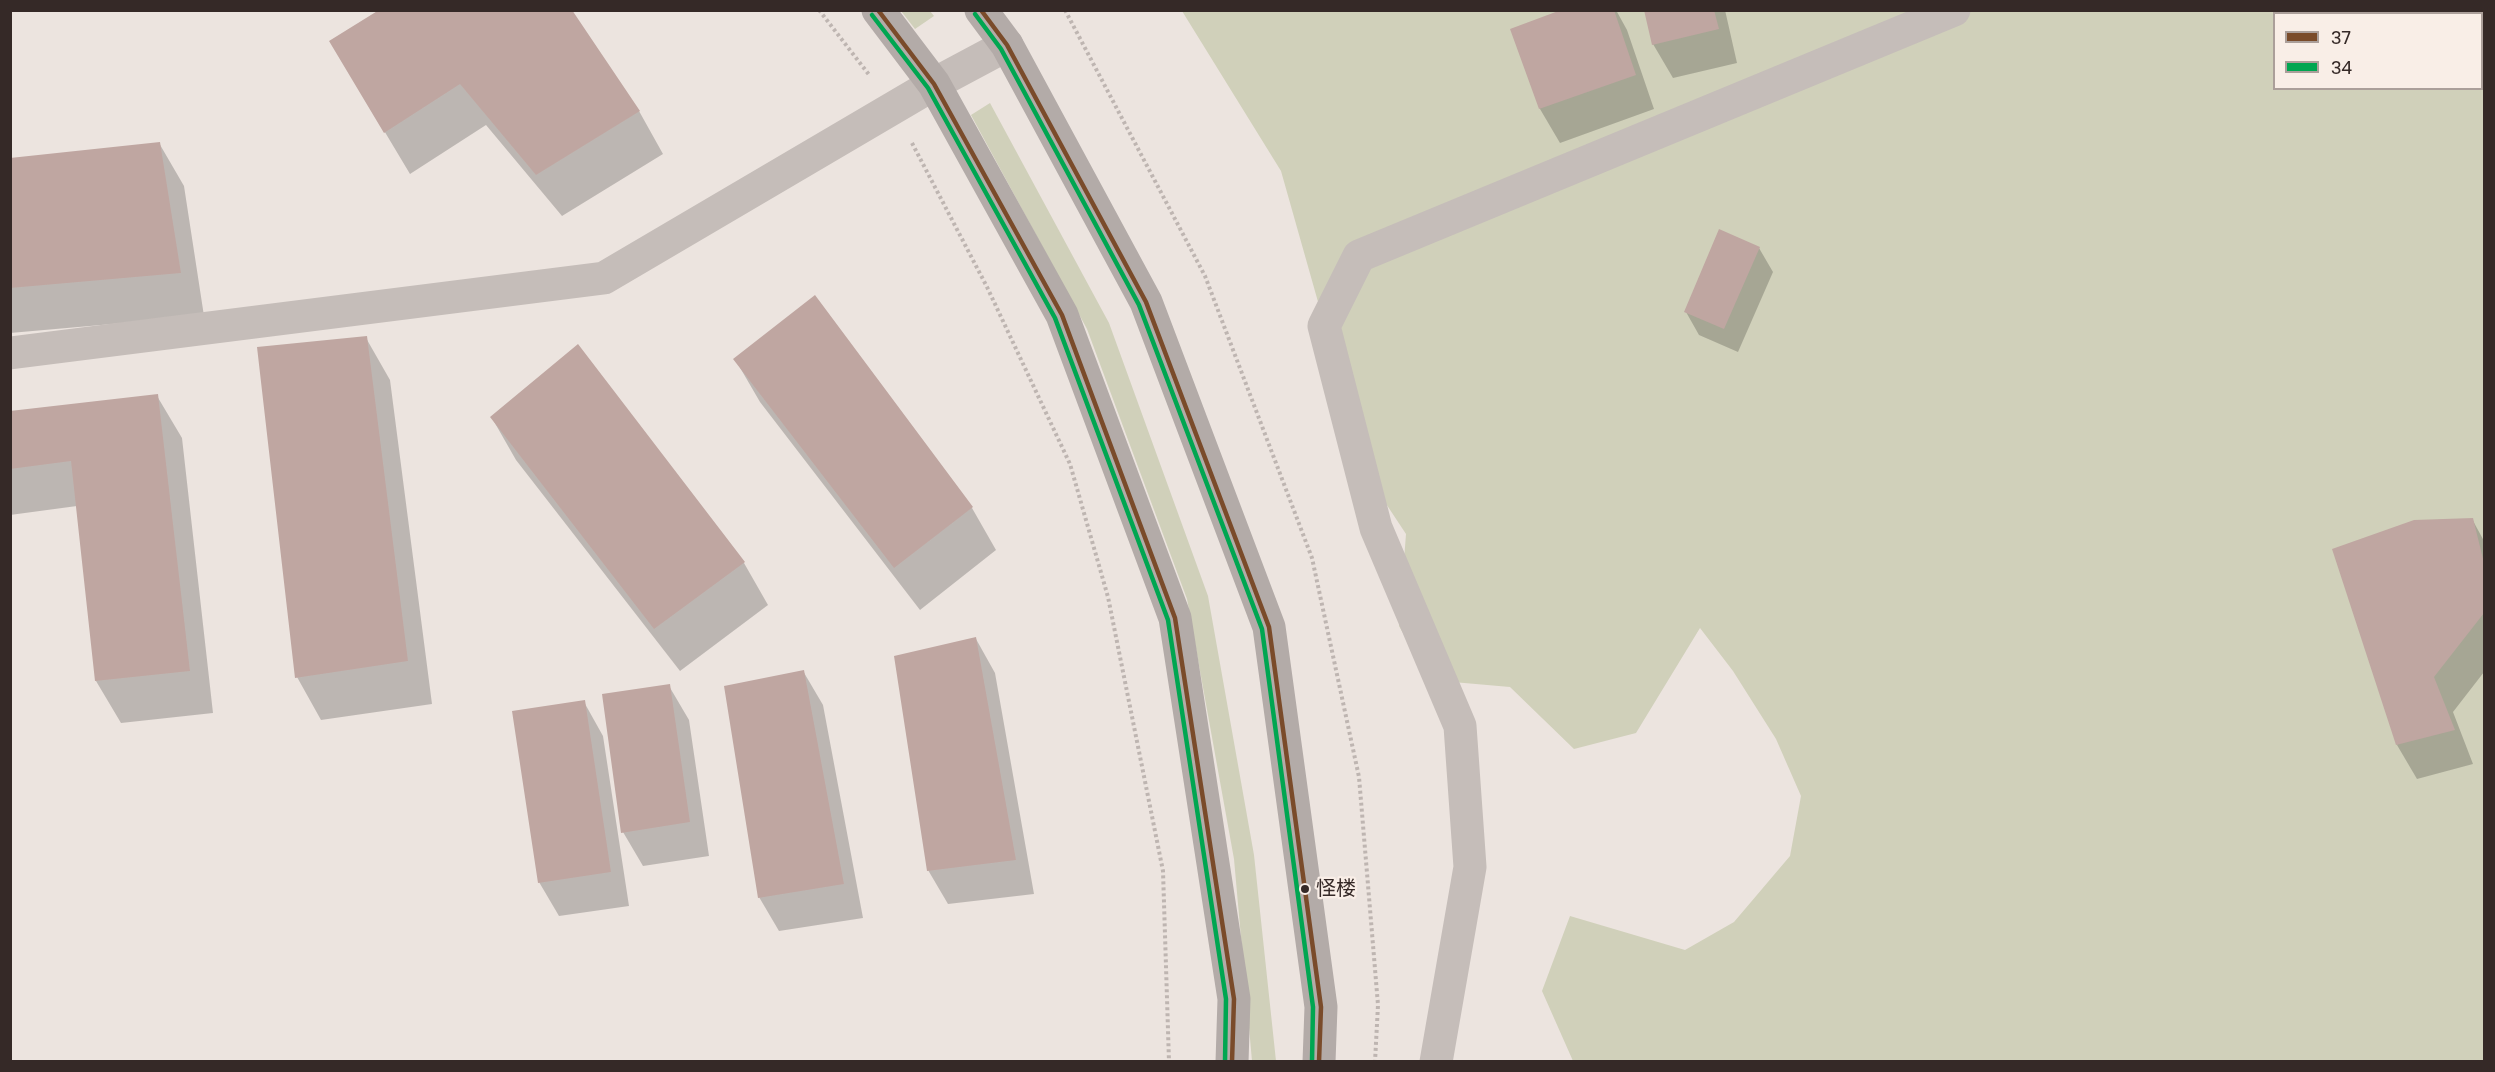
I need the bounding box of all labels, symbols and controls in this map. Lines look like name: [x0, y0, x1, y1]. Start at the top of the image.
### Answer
legend: [2273, 12, 2483, 90]
text: 37: [2331, 26, 2351, 48]
text: 34: [2331, 56, 2353, 78]
place label: 怪楼: [1316, 877, 1356, 901]
marker: 怪楼: [1299, 883, 1311, 895]

